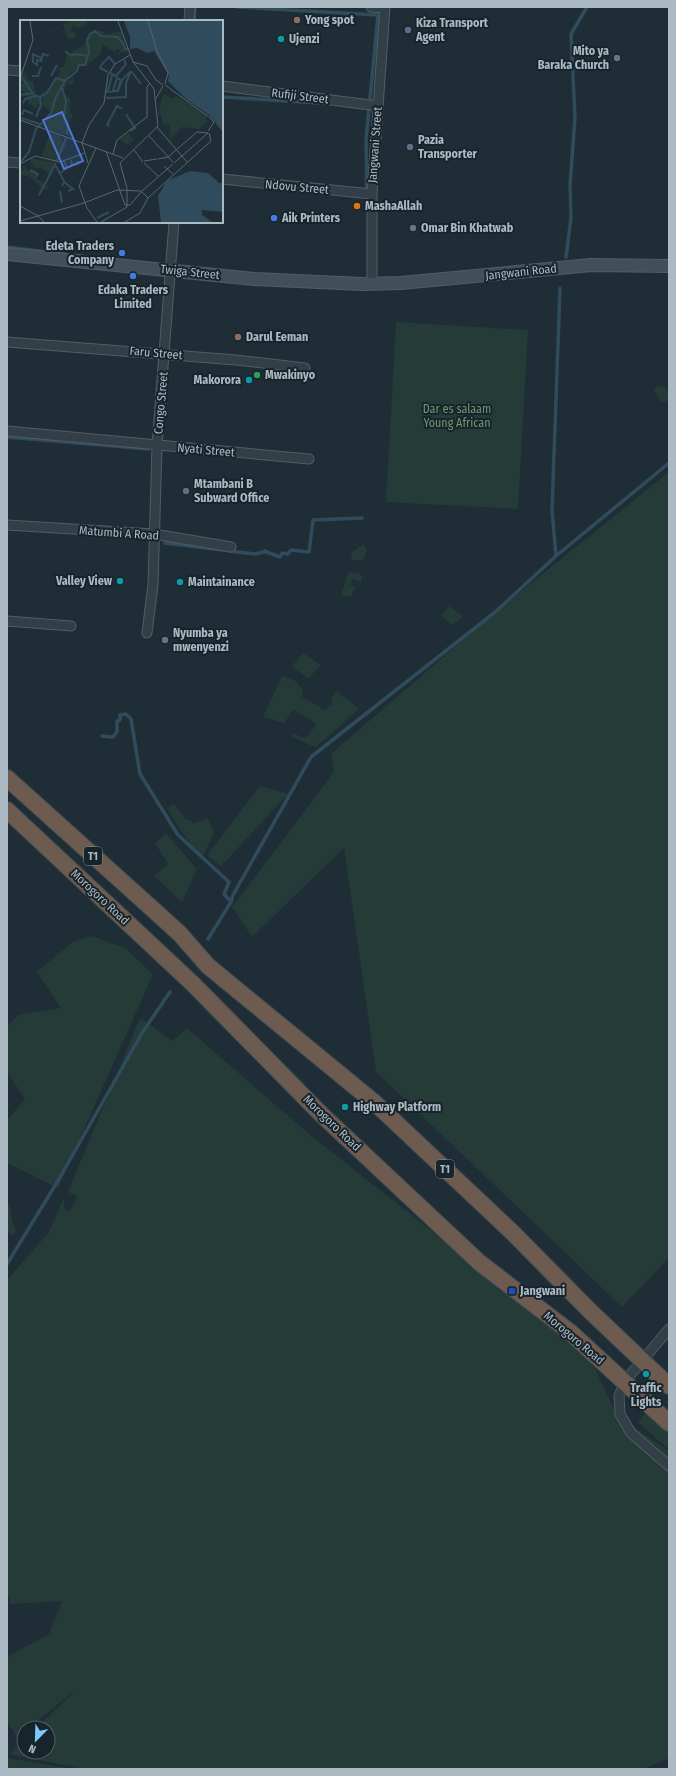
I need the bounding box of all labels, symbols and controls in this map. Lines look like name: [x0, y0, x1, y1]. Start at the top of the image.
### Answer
place label: Yong spot: [304, 13, 355, 27]
marker: Yong spot: [292, 15, 302, 25]
place label: Kiza Transport Agent: [415, 16, 489, 44]
inset map: [20, 20, 223, 223]
marker: Kiza Transport Agent: [403, 25, 413, 35]
place label: Ujenzi: [289, 32, 320, 46]
marker: Ujenzi: [276, 34, 286, 44]
place label: Mito ya Baraka Church: [538, 44, 609, 72]
marker: Mito ya Baraka Church: [612, 53, 622, 63]
street label: Rufiji Street: [271, 86, 329, 106]
street label: Jangwani Street: [365, 106, 385, 184]
place label: Pazia Transporter: [418, 133, 477, 161]
marker: Pazia Transporter: [405, 142, 415, 152]
street label: Ndovu Street: [265, 177, 330, 197]
place label: MashaAllah: [365, 199, 422, 213]
marker: MashaAllah: [352, 201, 362, 211]
place label: Aik Printers: [281, 211, 341, 225]
marker: Aik Printers: [269, 213, 279, 223]
place label: Omar Bin Khatwab: [421, 221, 514, 235]
marker: Omar Bin Khatwab: [408, 223, 418, 233]
place label: Edeta Traders Company: [46, 239, 115, 267]
marker: Edeta Traders Company: [117, 248, 127, 258]
street label: Jangwani Road: [485, 261, 557, 283]
street label: Twiga Street: [160, 262, 220, 282]
marker: Edaka Traders Limited: [128, 271, 138, 281]
place label: Edaka Traders Limited: [98, 283, 169, 311]
place label: Darul Eeman: [246, 330, 308, 344]
marker: Darul Eeman: [233, 332, 243, 342]
street label: Faru Street: [129, 344, 183, 362]
place label: Mwakinyo: [265, 368, 316, 382]
marker: Mwakinyo: [252, 370, 262, 380]
street label: Congo Street: [151, 371, 171, 435]
place label: Makorora: [194, 373, 241, 387]
marker: Makorora: [244, 375, 254, 385]
park label: Dar es salaam Young African: [423, 402, 491, 430]
street label: Nyati Street: [177, 441, 235, 459]
place label: Mtambani B Subward Office: [194, 477, 269, 505]
marker: Mtambani B Subward Office: [181, 486, 191, 496]
street label: Matumbi A Road: [79, 523, 159, 543]
place label: Valley View: [55, 574, 113, 588]
place label: Maintainance: [188, 575, 255, 589]
marker: Valley View: [115, 576, 125, 586]
marker: Maintainance: [175, 577, 185, 587]
place label: Nyumba ya mwenyenzi: [173, 626, 229, 654]
marker: Nyumba ya mwenyenzi: [160, 635, 170, 645]
road number: T1: [84, 847, 102, 865]
street label: Morogoro Road: [68, 866, 132, 928]
street label: Morogoro Road: [300, 1092, 364, 1154]
place label: Highway Platform: [353, 1100, 441, 1114]
marker: Highway Platform: [340, 1102, 350, 1112]
road number: T1: [436, 1160, 454, 1178]
place label: Jangwani: [519, 1284, 565, 1298]
marker: Jangwani: [507, 1286, 517, 1296]
street label: Morogoro Road: [541, 1309, 607, 1367]
marker: Traffic Lights: [641, 1369, 651, 1379]
place label: Traffic Lights: [630, 1381, 662, 1409]
north arrow: [16, 1720, 56, 1760]
text: N: [27, 1741, 38, 1756]

